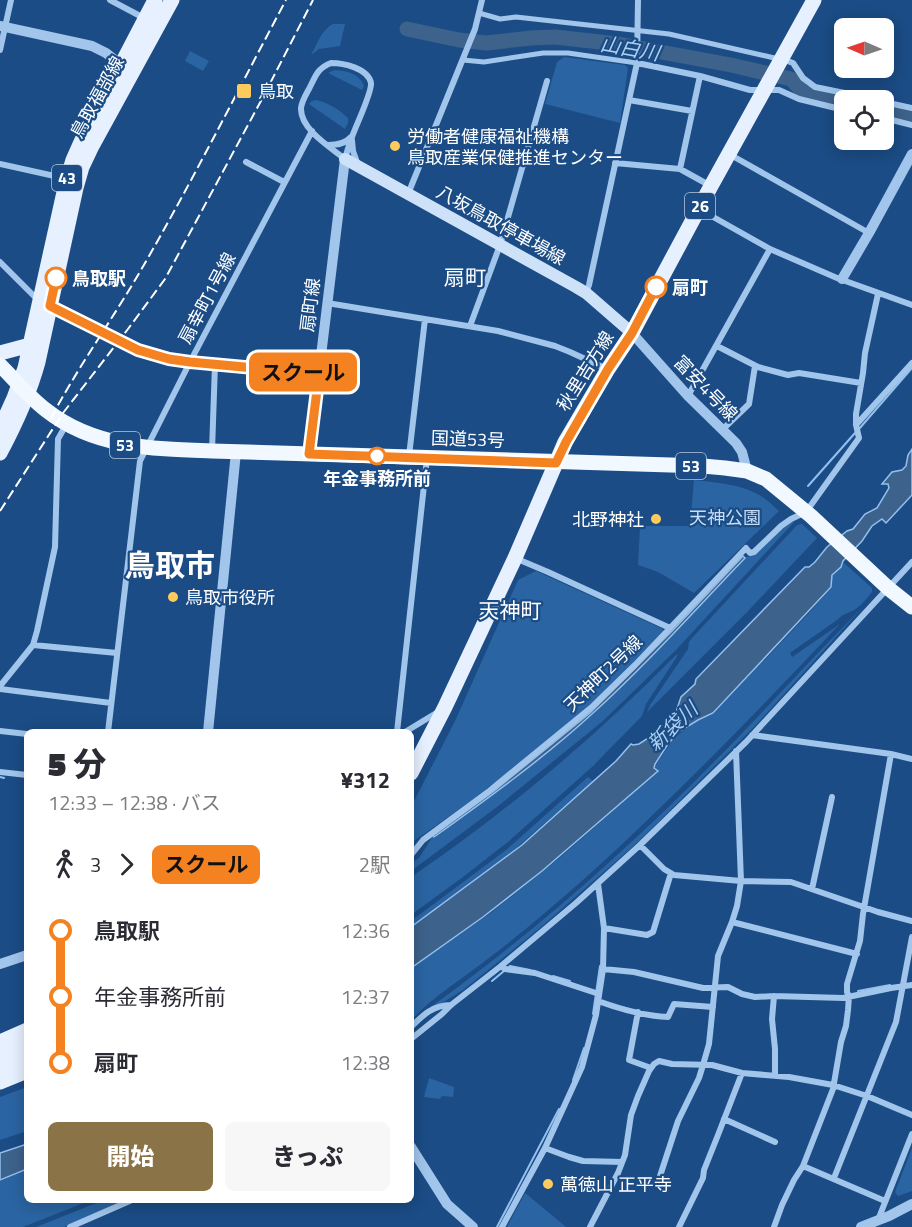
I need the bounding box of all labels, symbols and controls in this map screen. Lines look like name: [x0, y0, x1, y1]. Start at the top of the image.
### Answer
north arrow: [834, 18, 894, 78]
map controls: [834, 18, 894, 150]
water label: 山白川: [598, 28, 664, 69]
street label: 鳥取福部線: [63, 51, 131, 143]
place label: 鳥取: [258, 78, 294, 105]
marker: 鳥取: [235, 82, 253, 100]
button: locate: [834, 90, 894, 150]
place label: 労働者健康福祉機構 鳥取産業保健推進センター: [407, 123, 623, 171]
marker: 労働者健康福祉機構 鳥取産業保健推進センター: [388, 139, 402, 153]
road number: 43: [52, 165, 82, 191]
street label: 八坂鳥取停車場線: [431, 178, 571, 272]
road number: 26: [685, 193, 715, 219]
street label: 扇幸町1号線: [172, 247, 242, 349]
district label: 扇町: [444, 261, 486, 293]
place label: 鳥取駅: [72, 265, 126, 292]
marker: 鳥取駅: [45, 267, 67, 289]
place label: 扇町: [672, 274, 708, 301]
marker: 扇町: [645, 276, 667, 298]
street label: 扇町線: [293, 277, 327, 333]
street label: 秋里吉方線: [550, 326, 620, 416]
street label: 富安4号線: [668, 349, 744, 427]
line badge: スクール: [261, 352, 345, 392]
text: スクール: [261, 356, 345, 388]
street label: 国道53号: [430, 424, 506, 454]
road number: 53: [110, 432, 140, 458]
marker: 年金事務所前: [368, 447, 386, 465]
road number: 53: [676, 453, 706, 479]
place label: 年金事務所前: [323, 465, 431, 492]
park label: 天神公園: [689, 504, 761, 531]
place label: 北野神社: [572, 506, 644, 533]
marker: 北野神社: [649, 512, 663, 526]
district label: 鳥取市: [125, 542, 215, 588]
place label: 鳥取市役所: [185, 584, 275, 611]
marker: 鳥取市役所: [166, 590, 180, 604]
district label: 天神町: [479, 594, 542, 626]
street label: 天神町2号線: [558, 629, 648, 717]
water label: 新袋川: [639, 693, 706, 758]
text: 5 分: [48, 739, 106, 789]
text: ¥312: [341, 763, 390, 797]
text: 12:33 – 12:38 · バス: [48, 787, 221, 818]
icon: walk: [48, 848, 81, 881]
icon: forward: [110, 848, 143, 881]
text: スクール: [164, 848, 248, 880]
text: 3: [90, 849, 101, 880]
text: 2駅: [359, 849, 390, 880]
text: 鳥取駅: [94, 914, 160, 948]
text: 12:36: [341, 915, 390, 946]
text: 年金事務所前: [94, 980, 226, 1014]
text: 12:37: [341, 981, 390, 1012]
text: 扇町: [94, 1046, 138, 1080]
text: 12:38: [341, 1047, 390, 1078]
button: 開始: [48, 1122, 213, 1191]
button: きっぷ: [225, 1122, 390, 1191]
place label: 萬徳山 正平寺: [560, 1171, 672, 1198]
marker: 萬徳山 正平寺: [541, 1177, 555, 1191]

